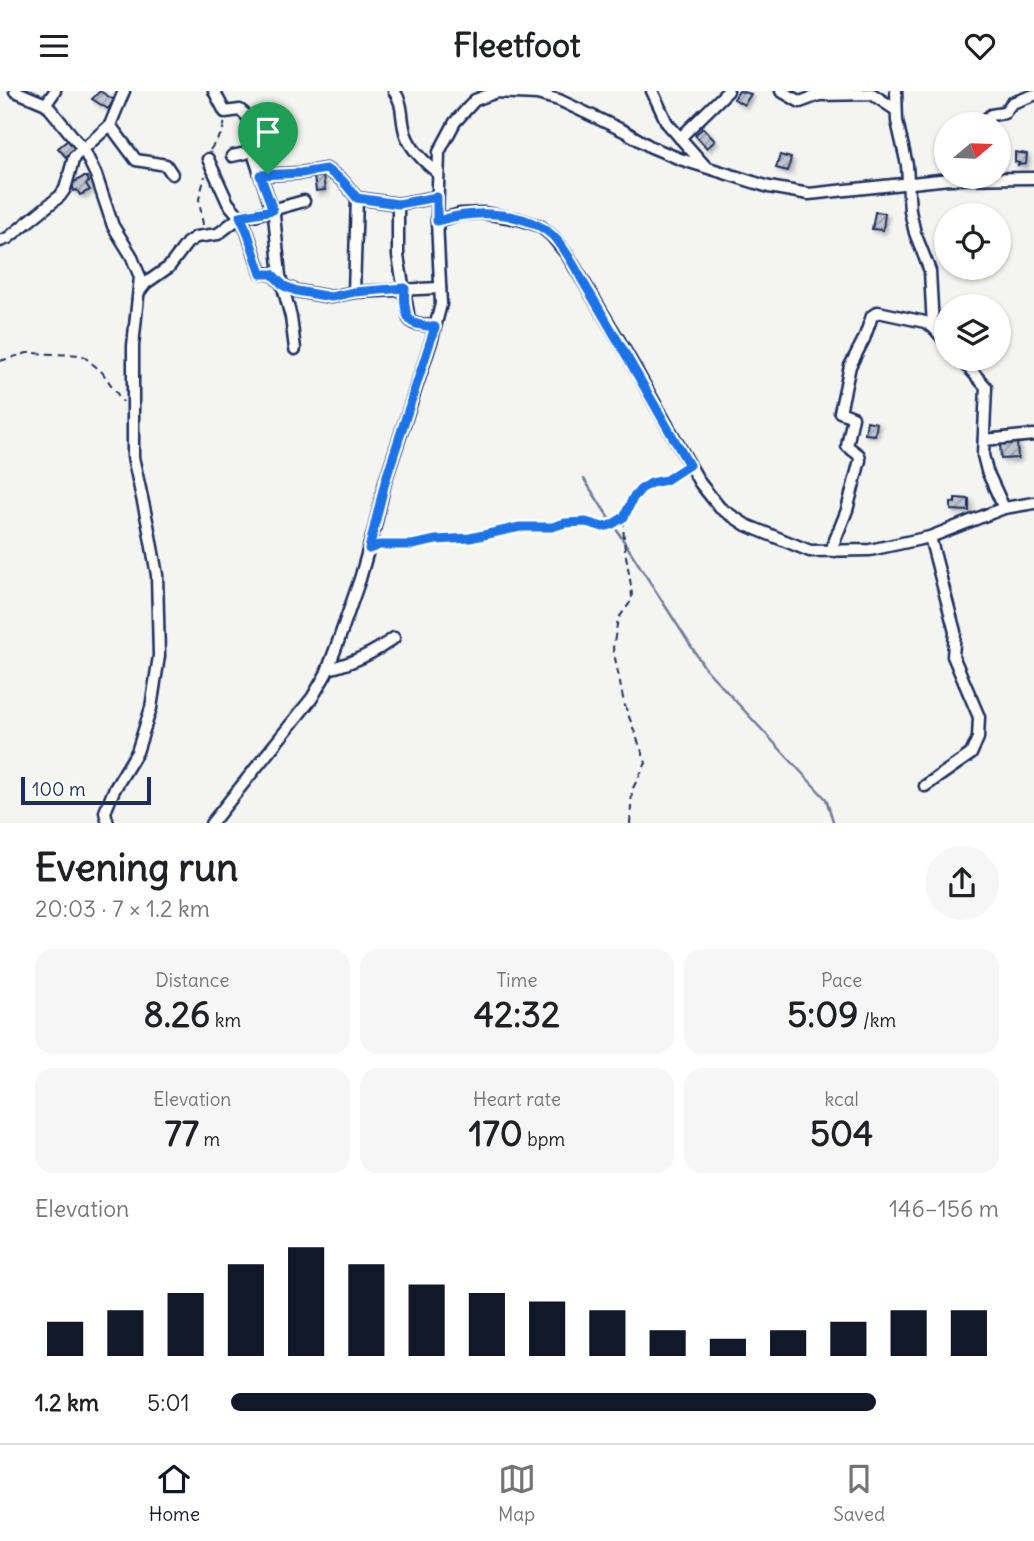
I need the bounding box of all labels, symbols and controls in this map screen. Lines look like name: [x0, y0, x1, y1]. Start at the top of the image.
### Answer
text: Fleetfoot: [453, 25, 581, 66]
icon: menu: [35, 27, 73, 65]
icon: heart: [961, 27, 999, 65]
pin: [238, 102, 298, 174]
north arrow: [934, 112, 1012, 189]
map controls: [934, 112, 1011, 371]
icon: arrive: [249, 113, 287, 151]
button: locate: [934, 203, 1011, 280]
button: layers: [934, 294, 1011, 371]
scale bar: [21, 775, 150, 806]
text: 100 m: [32, 777, 86, 801]
text: Evening run: [35, 844, 238, 891]
button: share: [925, 846, 999, 920]
text: 20:03 · 7 × 1.2 km: [35, 894, 210, 923]
text: Distance: [155, 968, 229, 992]
text: Time: [496, 968, 538, 992]
text: Pace: [821, 968, 862, 992]
text: 8.26: [143, 992, 210, 1036]
text: 42:32: [474, 992, 560, 1036]
text: 5:09: [787, 992, 858, 1036]
text: km: [210, 1008, 241, 1032]
text: /km: [858, 1008, 896, 1032]
text: Elevation: [153, 1087, 231, 1111]
text: Heart rate: [473, 1087, 561, 1111]
text: kcal: [825, 1087, 859, 1111]
text: 77: [165, 1111, 199, 1155]
text: 170: [469, 1111, 523, 1155]
text: 504: [810, 1111, 873, 1155]
text: m: [199, 1127, 220, 1151]
text: bpm: [523, 1127, 565, 1151]
text: Elevation: [35, 1194, 129, 1223]
text: 146–156 m: [889, 1194, 999, 1223]
text: 1.2 km: [35, 1388, 99, 1417]
text: 5:01: [147, 1388, 190, 1417]
tab: Home: [149, 1460, 200, 1526]
tab: Map: [498, 1460, 536, 1526]
tab: Saved: [833, 1460, 885, 1526]

